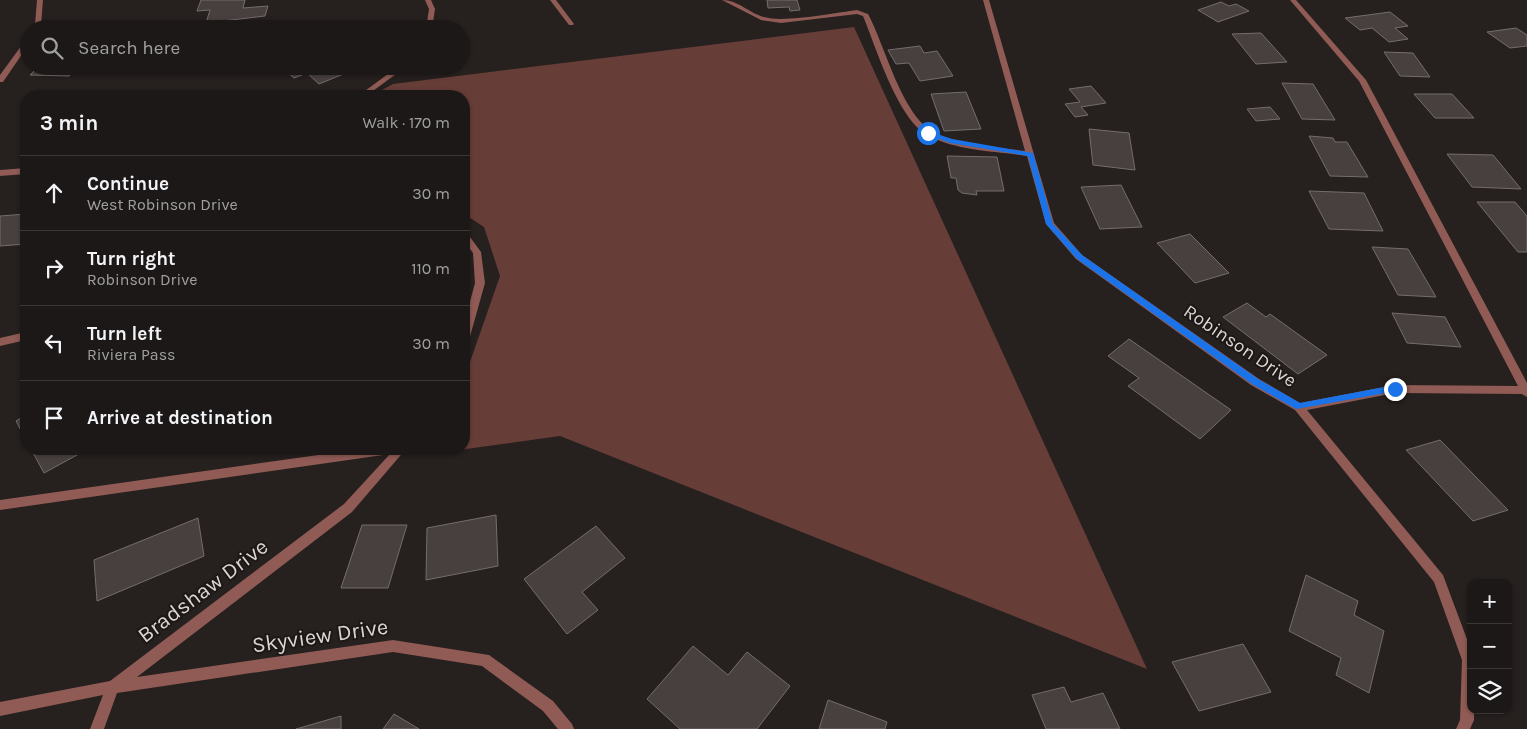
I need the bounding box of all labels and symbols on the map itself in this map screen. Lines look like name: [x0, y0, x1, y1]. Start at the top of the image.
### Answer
route start: [917, 122, 940, 145]
street label: Robinson Drive: [1179, 300, 1301, 392]
route end: [1384, 378, 1407, 401]
street label: Bradshaw Drive: [133, 534, 273, 648]
street label: Skyview Drive: [250, 614, 390, 658]

